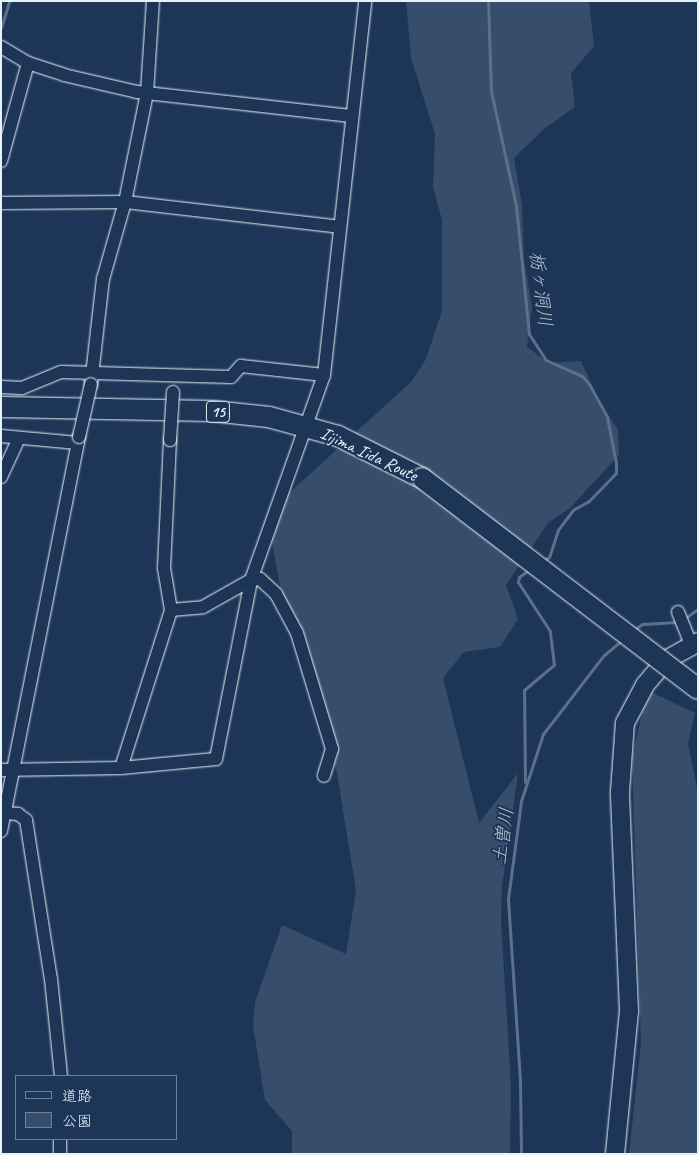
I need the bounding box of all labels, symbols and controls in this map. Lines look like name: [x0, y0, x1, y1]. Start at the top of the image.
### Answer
water label: 栃ヶ洞川: [524, 250, 556, 328]
road number: 15: [206, 398, 230, 426]
street label: Iijima Iida Route: [317, 422, 421, 486]
water label: 土曽川: [489, 806, 519, 866]
legend: [15, 1075, 178, 1140]
text: 道路: [62, 1087, 92, 1106]
text: 公園: [62, 1112, 92, 1131]

